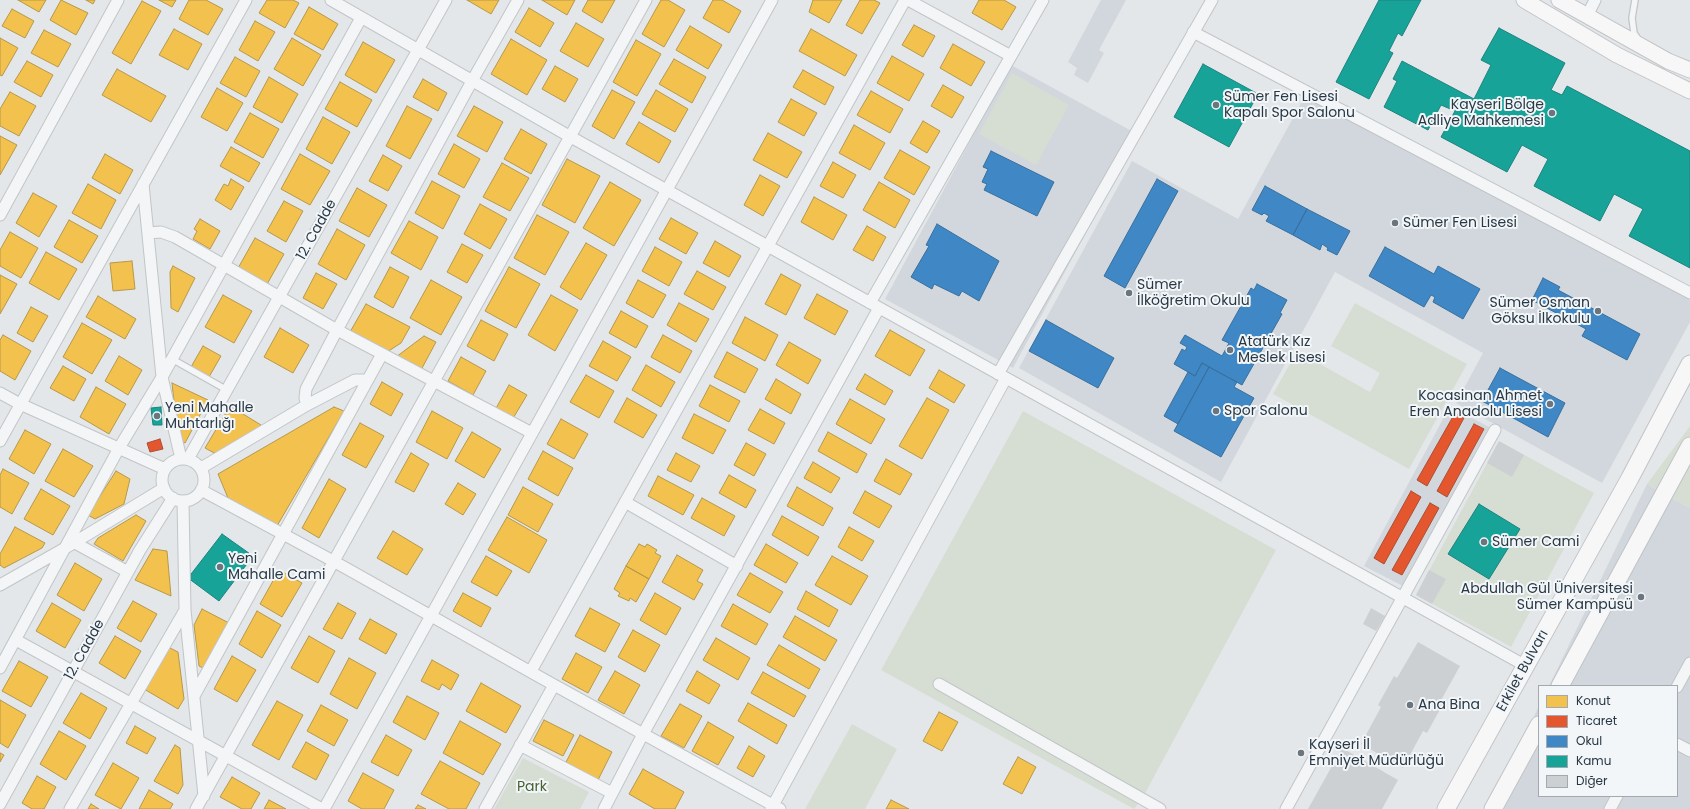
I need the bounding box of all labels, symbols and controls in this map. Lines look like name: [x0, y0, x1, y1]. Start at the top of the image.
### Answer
place label: Sümer Fen Lisesi Kapalı Spor Salonu: [1224, 89, 1355, 122]
place label: Kayseri Bölge Adliye Mahkemesi: [1418, 97, 1544, 130]
marker: Sümer Fen Lisesi Kapalı Spor Salonu: [1211, 100, 1221, 110]
marker: Kayseri Bölge Adliye Mahkemesi: [1547, 108, 1557, 118]
street label: 12. Cadde: [293, 197, 341, 263]
place label: Sümer Fen Lisesi: [1403, 215, 1517, 231]
marker: Sümer Fen Lisesi: [1390, 218, 1400, 228]
place label: Sümer İlköğretim Okulu: [1137, 277, 1250, 310]
marker: Sümer İlköğretim Okulu: [1124, 288, 1134, 298]
place label: Sümer Osman Göksu İlkokulu: [1490, 295, 1590, 328]
marker: Sümer Osman Göksu İlkokulu: [1593, 306, 1603, 316]
place label: Atatürk Kız Meslek Lisesi: [1238, 334, 1325, 366]
marker: Atatürk Kız Meslek Lisesi: [1225, 345, 1235, 355]
place label: Kocasinan Ahmet Eren Anadolu Lisesi: [1410, 388, 1542, 420]
marker: Kocasinan Ahmet Eren Anadolu Lisesi: [1545, 399, 1555, 409]
place label: Yeni Mahalle Muhtarlığı: [165, 400, 254, 432]
place label: Spor Salonu: [1224, 403, 1308, 419]
marker: Spor Salonu: [1211, 406, 1221, 416]
marker: Yeni Mahalle Muhtarlığı: [152, 411, 162, 421]
place label: Sümer Cami: [1492, 534, 1579, 550]
marker: Sümer Cami: [1479, 537, 1489, 547]
place label: Yeni Mahalle Cami: [228, 551, 325, 584]
marker: Yeni Mahalle Cami: [215, 562, 225, 572]
place label: Abdullah Gül Üniversitesi Sümer Kampüsü: [1461, 581, 1633, 614]
marker: Abdullah Gül Üniversitesi Sümer Kampüsü: [1636, 592, 1646, 602]
street label: 12. Cadde: [61, 617, 109, 683]
street label: Erkilet Bulvarı: [1494, 627, 1552, 715]
legend: [1538, 685, 1678, 797]
text: Konut: [1576, 692, 1611, 709]
place label: Ana Bina: [1418, 697, 1480, 713]
marker: Ana Bina: [1405, 700, 1415, 710]
text: Ticaret: [1576, 712, 1617, 729]
text: Okul: [1576, 732, 1602, 749]
place label: Kayseri İl Emniyet Müdürlüğü: [1309, 737, 1444, 770]
marker: Kayseri İl Emniyet Müdürlüğü: [1296, 748, 1306, 758]
text: Kamu: [1576, 752, 1611, 769]
text: Diğer: [1576, 772, 1607, 789]
park label: Park: [517, 779, 547, 795]

